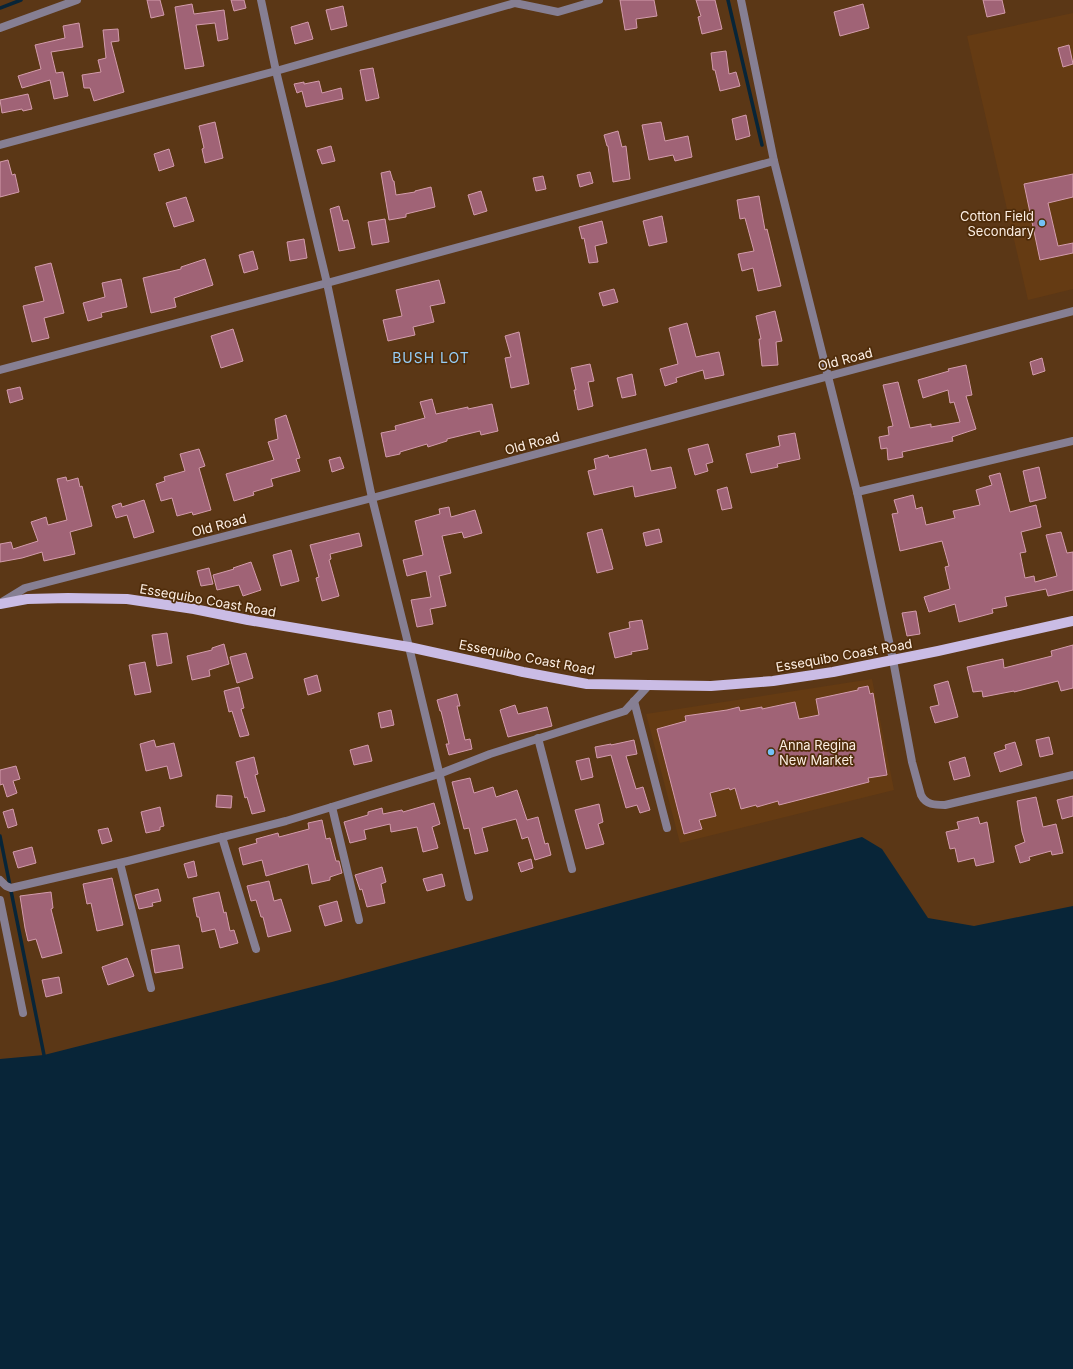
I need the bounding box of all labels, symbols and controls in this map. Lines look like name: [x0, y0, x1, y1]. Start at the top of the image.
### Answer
place label: Cotton Field Secondary: [960, 208, 1034, 239]
marker: Cotton Field Secondary: [1037, 218, 1047, 228]
street label: Old Road: [816, 344, 874, 374]
district label: BUSH LOT: [392, 349, 470, 366]
street label: Old Road: [503, 428, 561, 458]
street label: Old Road: [190, 510, 248, 540]
street label: Essequibo Coast Road: [139, 580, 277, 620]
street label: Essequibo Coast Road: [775, 635, 913, 675]
street label: Essequibo Coast Road: [458, 636, 596, 678]
place label: Anna Regina New Market: [779, 737, 856, 768]
marker: Anna Regina New Market: [766, 747, 776, 757]

